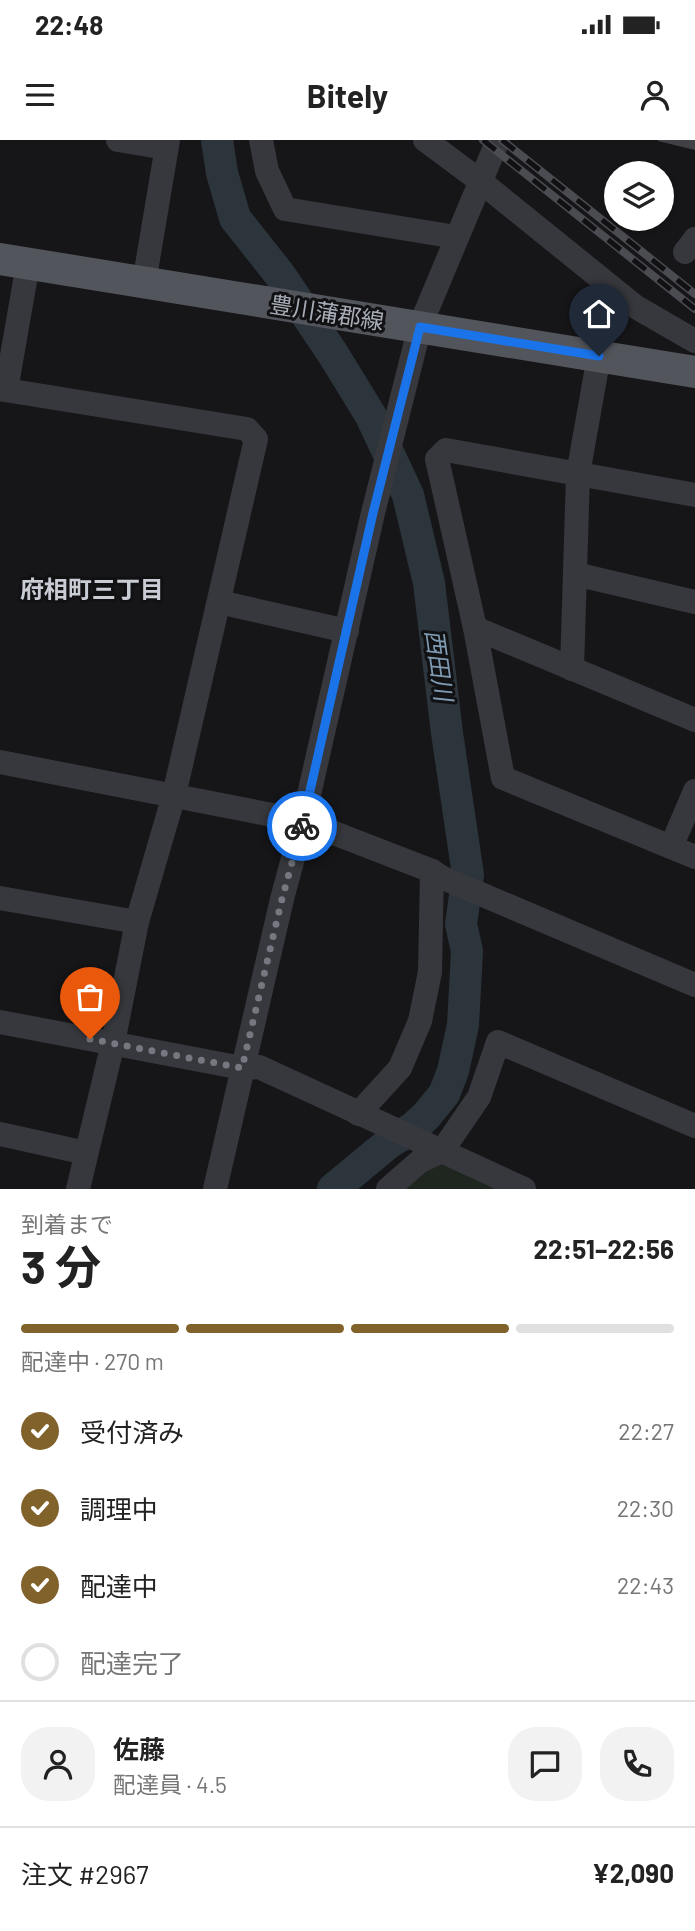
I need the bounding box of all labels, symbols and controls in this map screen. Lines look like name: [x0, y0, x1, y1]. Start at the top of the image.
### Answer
text: 22:48: [35, 9, 103, 40]
icon: menu: [21, 76, 59, 114]
text: Bitely: [307, 76, 388, 114]
icon: person: [636, 76, 674, 114]
map controls: [604, 161, 674, 231]
button: layers: [604, 161, 674, 231]
pin: [569, 284, 629, 356]
street label: 豊川蒲郡線: [268, 289, 386, 335]
icon: home: [580, 295, 618, 333]
district label: 府相町三丁目: [20, 574, 164, 603]
water label: 西田川: [421, 627, 460, 706]
courier: [267, 791, 337, 861]
icon: bike: [283, 807, 321, 845]
pin: [60, 967, 120, 1039]
icon: bag: [71, 978, 109, 1016]
text: 到着まで: [21, 1210, 113, 1238]
text: 22:51–22:56: [534, 1233, 674, 1264]
text: 3 分: [21, 1238, 101, 1293]
text: 配達中 · 270 m: [21, 1347, 164, 1375]
icon: check: [21, 1412, 59, 1450]
text: 受付済み: [80, 1416, 184, 1447]
text: 22:27: [618, 1417, 674, 1445]
icon: check: [21, 1489, 59, 1527]
text: 調理中: [80, 1493, 158, 1524]
text: 22:30: [617, 1494, 674, 1522]
icon: check: [21, 1566, 59, 1604]
text: 配達中: [80, 1570, 158, 1601]
text: 22:43: [617, 1571, 674, 1599]
text: 配達完了: [80, 1647, 184, 1678]
button: person: [21, 1727, 95, 1801]
button: chat: [508, 1727, 582, 1801]
button: phone: [600, 1727, 674, 1801]
text: 佐藤: [113, 1733, 165, 1764]
text: 配達員 · 4.5: [113, 1770, 227, 1798]
text: ¥2,090: [592, 1857, 674, 1888]
text: 注文 #2967: [21, 1858, 149, 1889]

